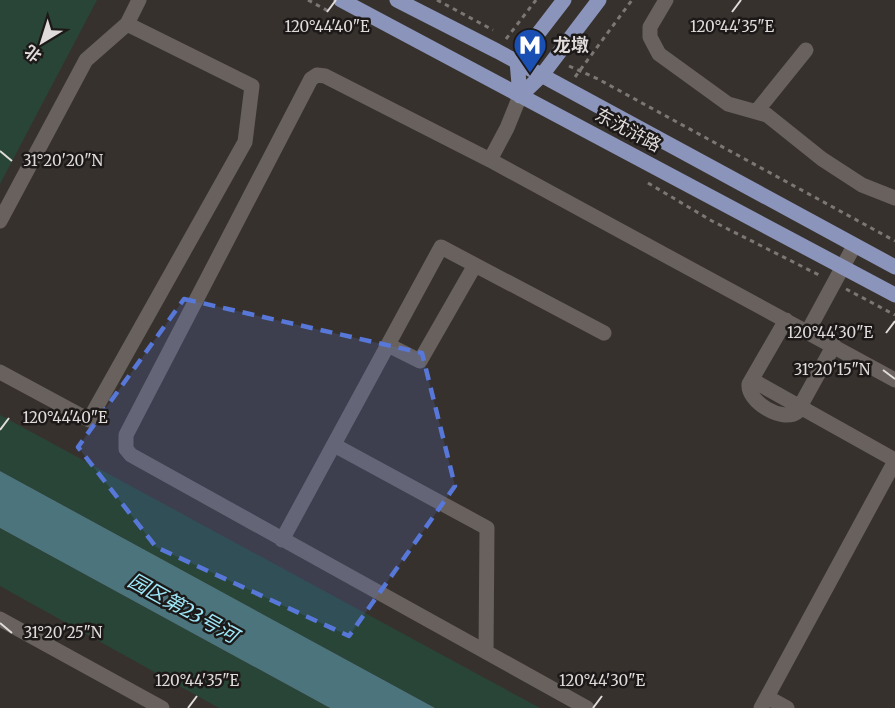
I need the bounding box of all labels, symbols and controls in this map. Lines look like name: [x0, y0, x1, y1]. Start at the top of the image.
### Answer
north arrow: [12, 12, 72, 72]
text: 120°44'40"E: [284, 17, 370, 36]
text: 120°44'35"E: [690, 17, 775, 36]
metro station icon: 龙墩: [512, 27, 548, 74]
place label: 龙墩: [553, 33, 589, 56]
text: 北: [20, 41, 45, 67]
street label: 东沈浒路: [591, 103, 665, 157]
text: 31°20'20"N: [23, 151, 103, 170]
text: 120°44'30"E: [787, 323, 873, 342]
text: 31°20'15"N: [794, 360, 871, 379]
text: 120°44'40"E: [22, 408, 108, 427]
water label: 园区第23号河: [124, 567, 246, 650]
text: 31°20'25"N: [24, 623, 103, 642]
text: 120°44'35"E: [155, 671, 240, 690]
text: 120°44'30"E: [559, 671, 645, 690]

